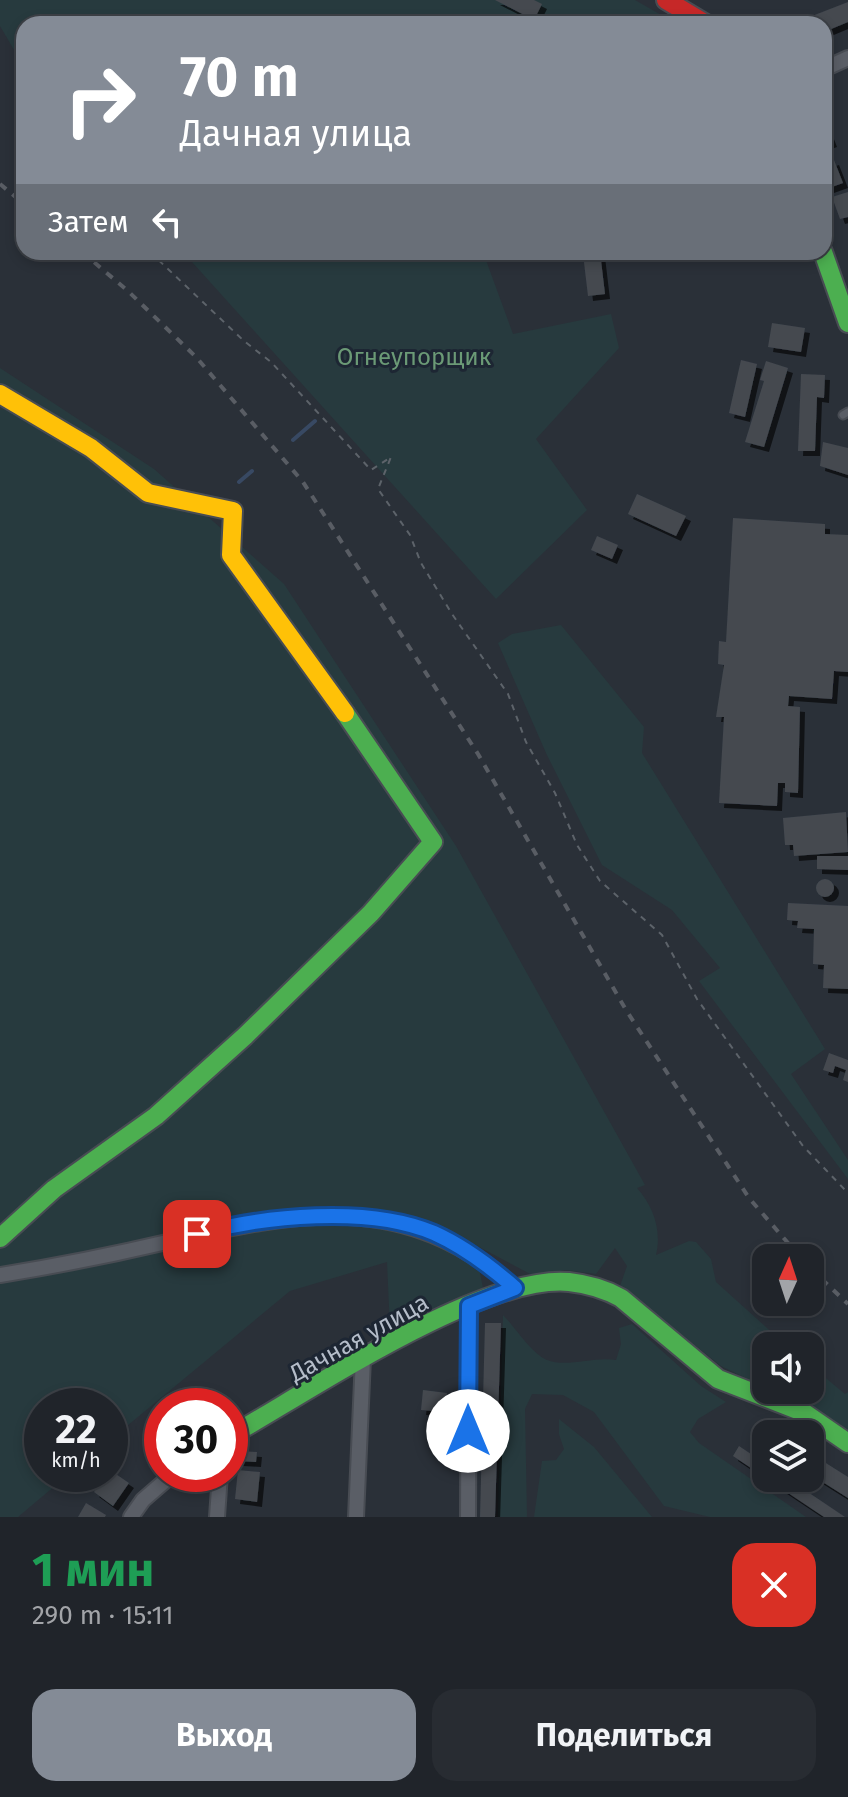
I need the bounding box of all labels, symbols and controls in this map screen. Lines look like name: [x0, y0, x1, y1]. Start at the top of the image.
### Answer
text: 70 m: [180, 44, 299, 111]
icon: right: [48, 48, 152, 152]
text: Дачная улица: [180, 112, 412, 156]
icon: left: [145, 200, 189, 244]
text: Затем: [48, 204, 129, 240]
park label: Огнеупорщик: [337, 343, 492, 371]
pin: [163, 1200, 231, 1268]
icon: arrive: [175, 1212, 219, 1256]
north arrow: [752, 1244, 824, 1316]
map controls: [752, 1244, 824, 1492]
street label: Дачная улица: [284, 1288, 433, 1388]
button: sound: [752, 1332, 824, 1404]
speed limit sign: 30: [144, 1388, 248, 1492]
position arrow: [426, 1389, 510, 1473]
text: 22: [55, 1406, 97, 1454]
button: layers: [752, 1420, 824, 1492]
text: km/h: [51, 1448, 101, 1472]
text: 1 мин: [32, 1541, 154, 1599]
button: close: [732, 1543, 816, 1627]
text: 290 m · 15:11: [32, 1600, 174, 1631]
button: Выход: [32, 1689, 416, 1781]
button: Поделиться: [432, 1689, 816, 1781]

